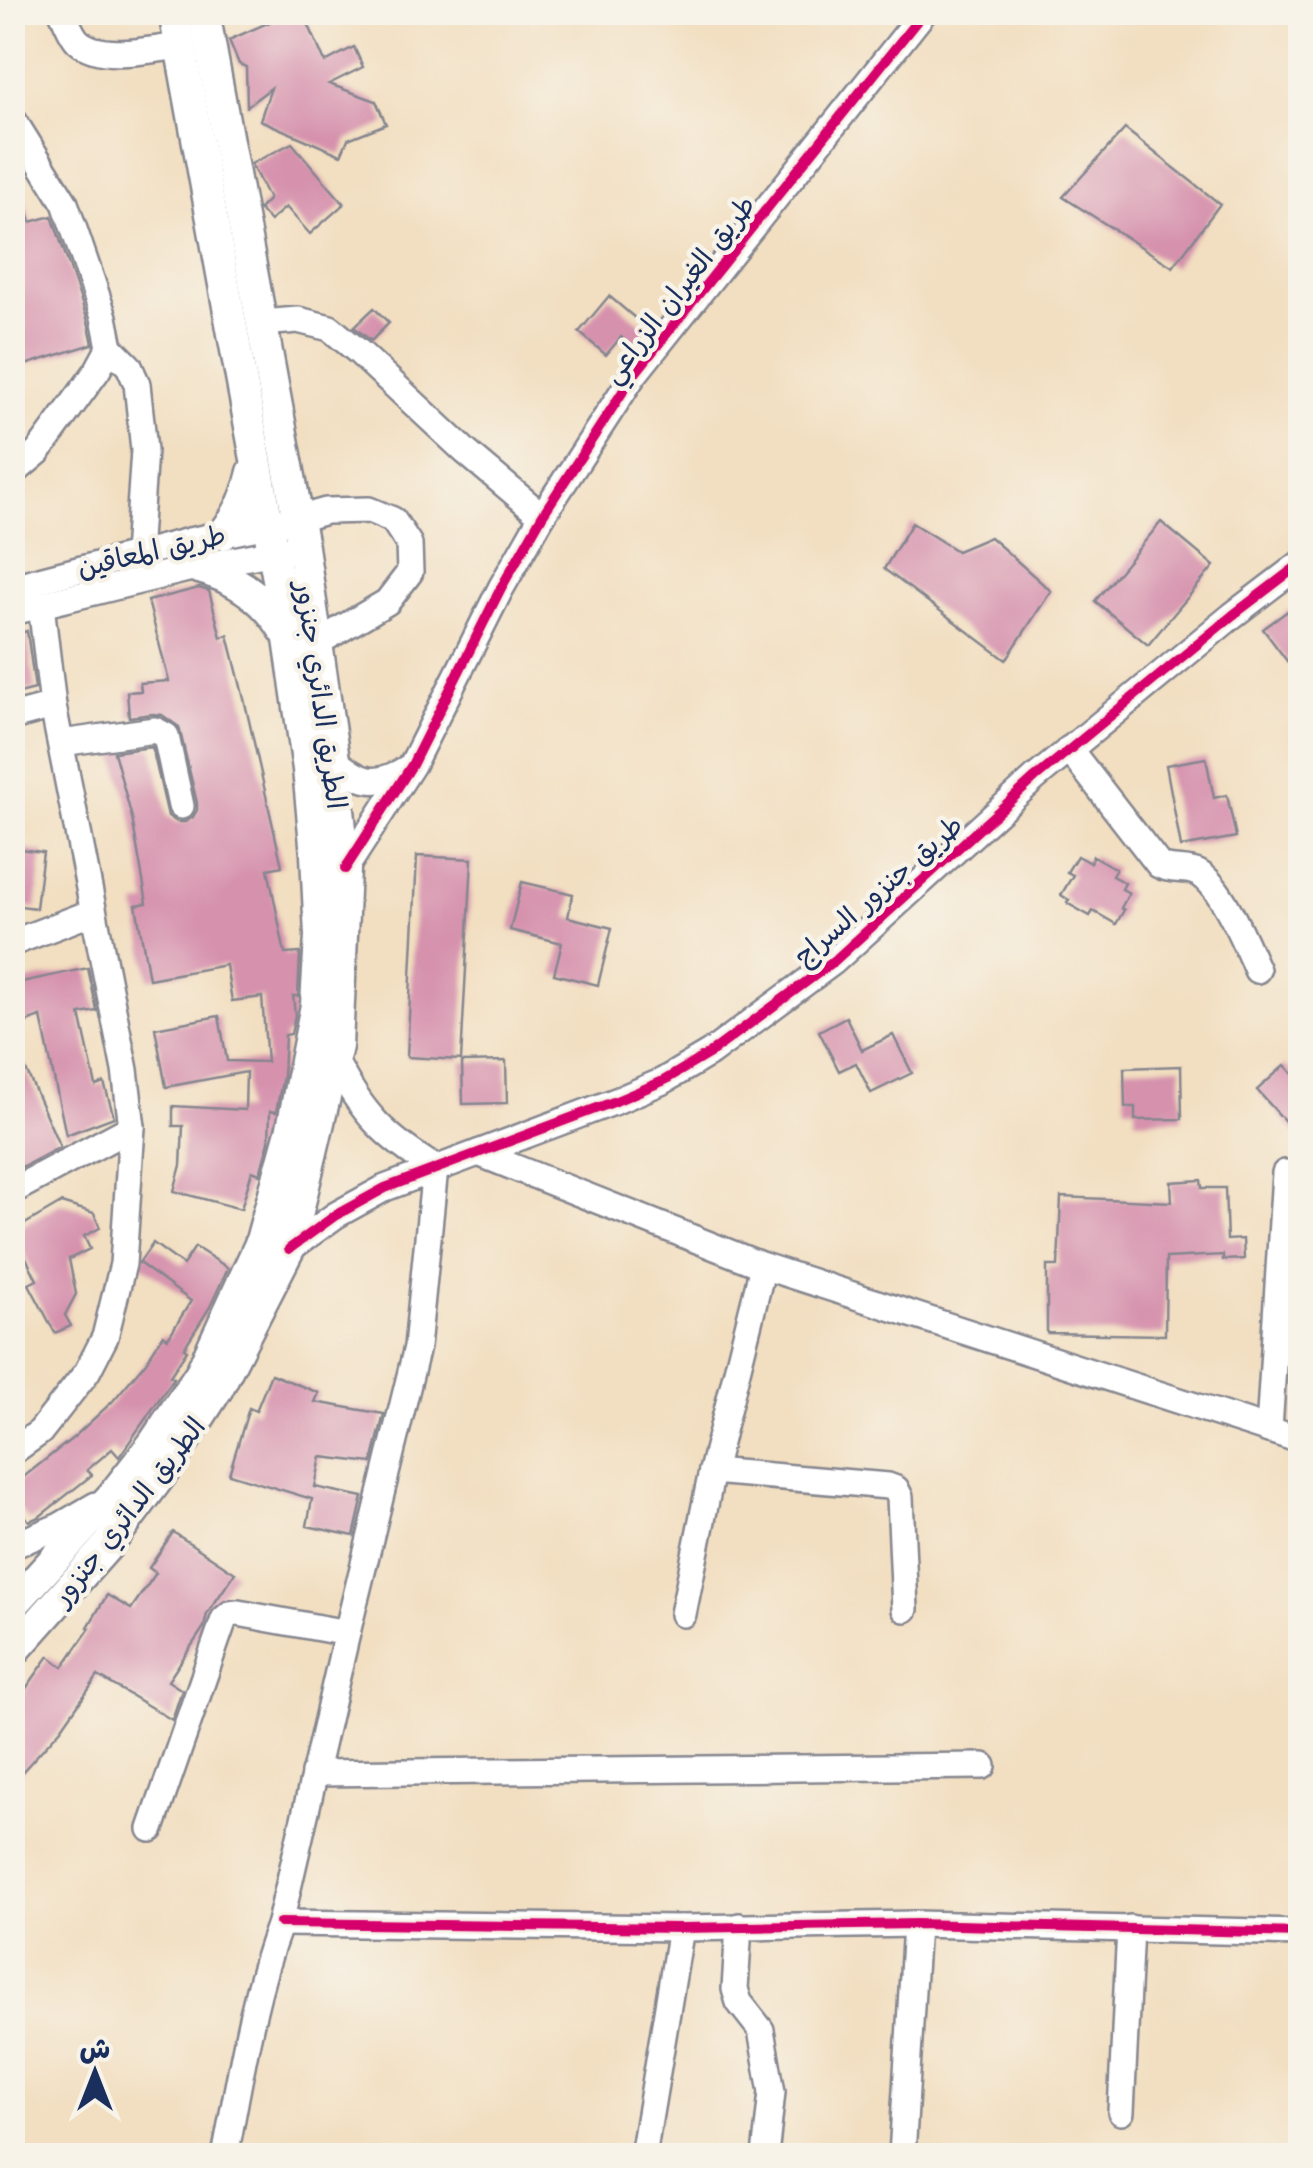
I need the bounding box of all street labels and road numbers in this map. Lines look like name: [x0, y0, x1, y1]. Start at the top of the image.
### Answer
street label: طريق الغيران الزراعي: [589, 184, 768, 395]
street label: طريق المعاقين: [72, 511, 230, 587]
street label: الطريق الدائري جنزور: [284, 576, 360, 812]
street label: طريق جنزور السراج: [782, 803, 972, 975]
street label: الطريق الدائري جنزور: [38, 1406, 215, 1616]

